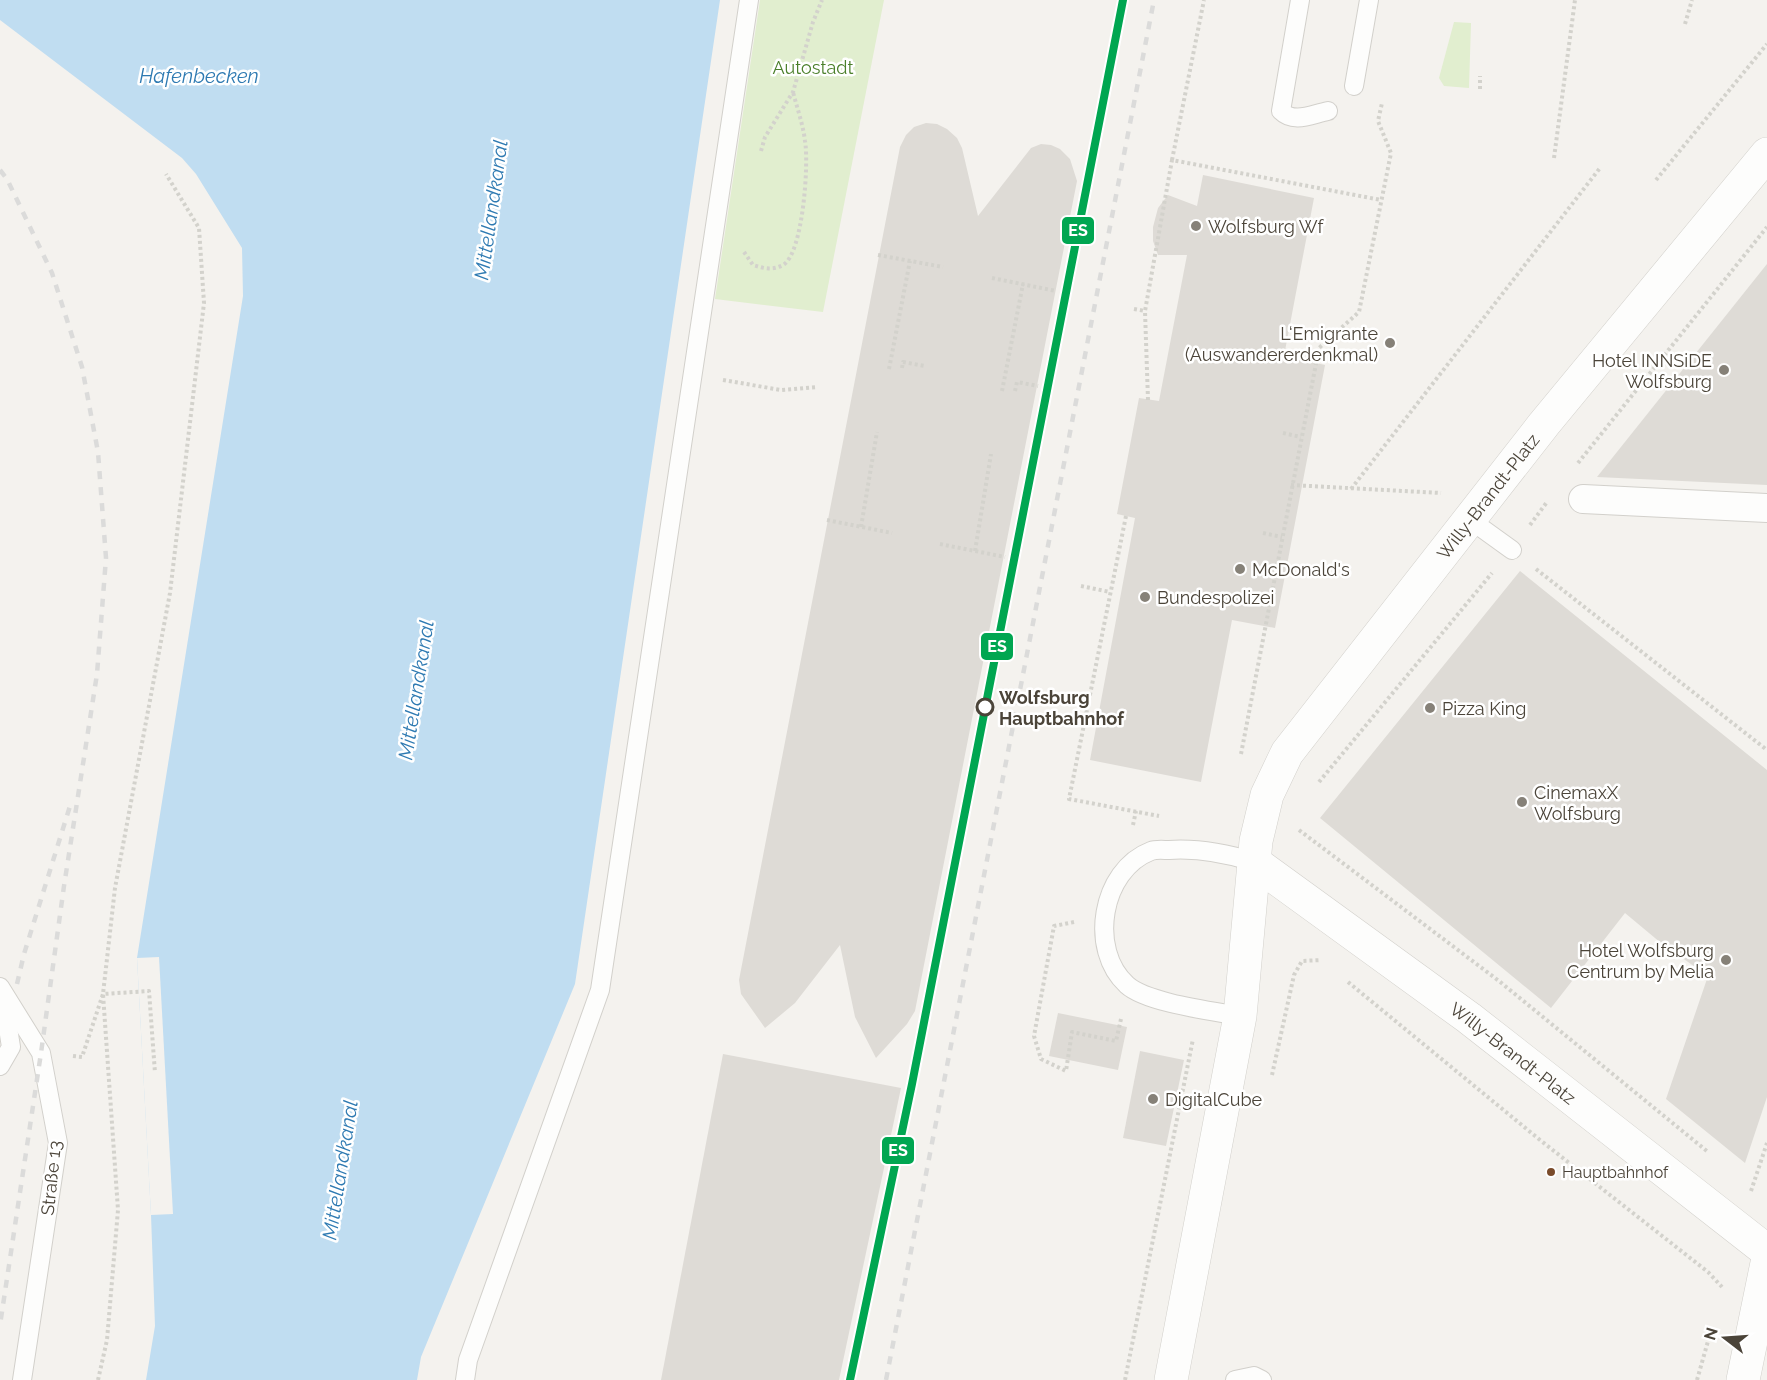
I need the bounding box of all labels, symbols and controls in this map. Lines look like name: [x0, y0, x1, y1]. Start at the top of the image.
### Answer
park label: Autostadt: [773, 57, 854, 78]
water label: Hafenbecken: [139, 64, 259, 88]
water label: Mittellandkanal: [469, 138, 513, 282]
line badge: ES: [1061, 216, 1095, 245]
place label: Wolfsburg Wf: [1208, 216, 1324, 237]
marker: Wolfsburg Wf: [1189, 219, 1203, 233]
text: ES: [1068, 221, 1088, 240]
place label: L‘Emigrante (Auswandererdenkmal): [1185, 323, 1378, 365]
marker: L‘Emigrante (Auswandererdenkmal): [1383, 336, 1397, 350]
place label: Hotel INNSiDE Wolfsburg: [1592, 350, 1712, 392]
marker: Hotel INNSiDE Wolfsburg: [1717, 363, 1731, 377]
street label: Willy-Brandt-Platz: [1432, 429, 1543, 563]
place label: McDonald's: [1252, 559, 1350, 580]
marker: McDonald's: [1233, 562, 1247, 576]
place label: Bundespolizei: [1157, 587, 1274, 608]
marker: Bundespolizei: [1138, 590, 1152, 604]
water label: Mittellandkanal: [393, 618, 439, 762]
line badge: ES: [980, 632, 1014, 661]
text: ES: [987, 637, 1007, 656]
place label: Wolfsburg Hauptbahnhof: [999, 687, 1125, 729]
marker: Wolfsburg Hauptbahnhof: [976, 698, 994, 716]
place label: Pizza King: [1442, 698, 1526, 719]
marker: Pizza King: [1423, 701, 1437, 715]
place label: CinemaxX Wolfsburg: [1534, 782, 1621, 824]
marker: CinemaxX Wolfsburg: [1515, 795, 1529, 809]
place label: Hotel Wolfsburg Centrum by Melia: [1567, 940, 1714, 982]
marker: Hotel Wolfsburg Centrum by Melia: [1719, 953, 1733, 967]
street label: Willy-Brandt-Platz: [1446, 998, 1580, 1108]
place label: DigitalCube: [1165, 1089, 1262, 1110]
marker: DigitalCube: [1146, 1092, 1160, 1106]
water label: Mittellandkanal: [317, 1098, 363, 1242]
line badge: ES: [881, 1136, 915, 1165]
street label: Straße 13: [37, 1139, 65, 1217]
text: ES: [888, 1141, 908, 1160]
place label: Hauptbahnhof: [1562, 1163, 1669, 1182]
marker: Hauptbahnhof: [1545, 1166, 1557, 1178]
north arrow: [1695, 1308, 1755, 1368]
text: N: [1700, 1325, 1722, 1342]

